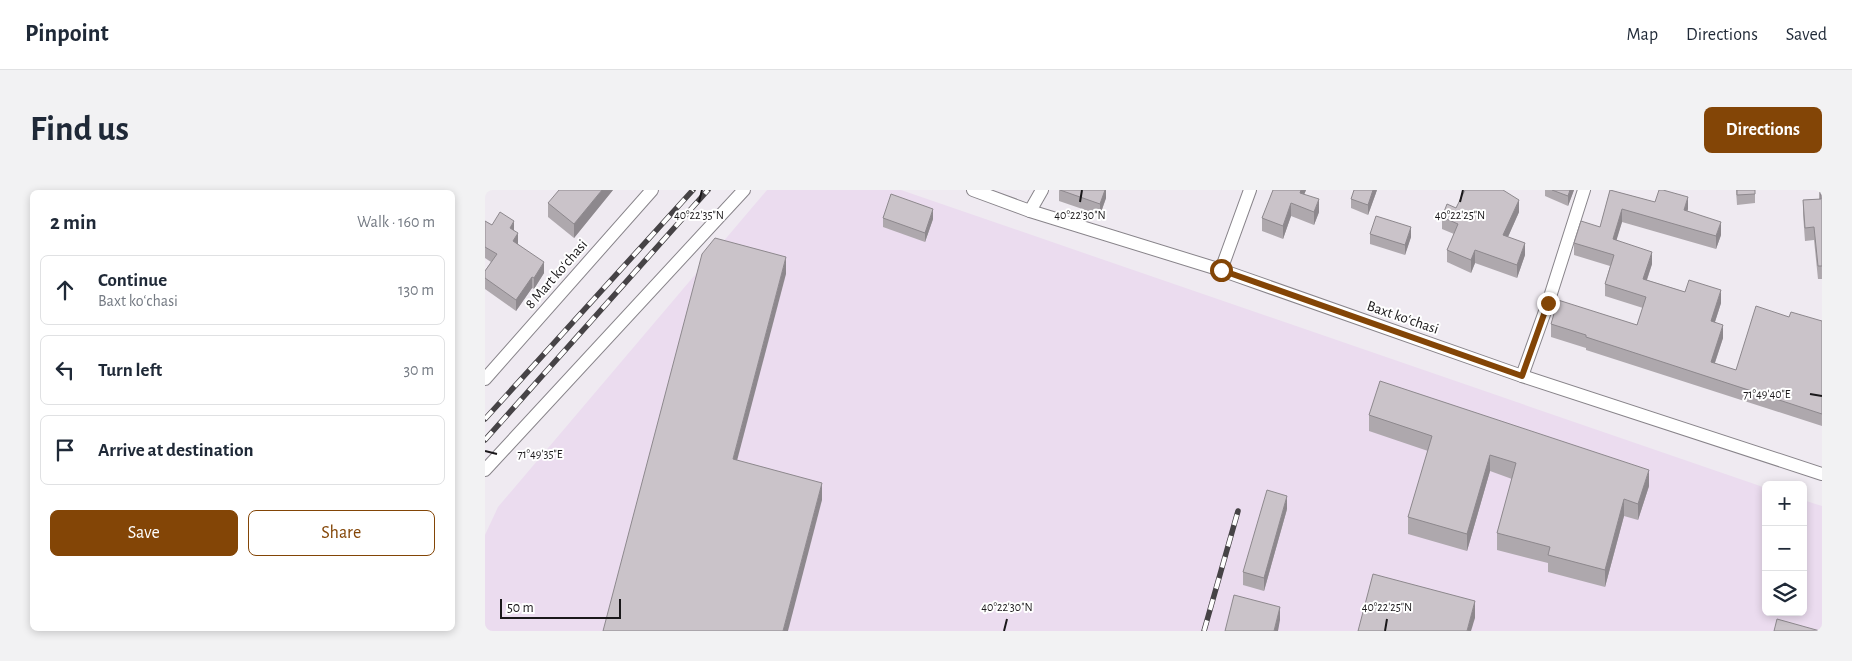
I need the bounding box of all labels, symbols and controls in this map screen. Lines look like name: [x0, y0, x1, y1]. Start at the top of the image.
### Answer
text: Pinpoint: [25, 22, 109, 46]
text: Map: [1627, 26, 1658, 44]
text: Directions: [1686, 26, 1758, 44]
text: Saved: [1786, 26, 1827, 44]
button: Directions: [1704, 107, 1822, 153]
text: Find us: [30, 112, 129, 147]
text: 40°22'35"N: [674, 209, 724, 221]
text: 40°22'30"N: [1054, 209, 1106, 221]
text: 40°22'25"N: [1435, 209, 1485, 221]
text: 2 min: [50, 212, 97, 233]
text: Walk · 160 m: [357, 214, 435, 230]
street label: 8 Mart koʻchasi: [522, 237, 590, 312]
route start: [1210, 259, 1233, 282]
text: Continue: [98, 271, 167, 290]
icon: ahead: [51, 276, 79, 304]
text: 130 m: [398, 282, 434, 298]
route end: [1537, 292, 1560, 315]
text: Baxt koʻchasi: [98, 293, 178, 309]
street label: Baxt koʻchasi: [1365, 298, 1441, 337]
icon: left: [51, 356, 79, 384]
text: Turn left: [98, 361, 162, 380]
text: 30 m: [404, 362, 434, 378]
text: 71°49'40"E: [1743, 388, 1791, 400]
icon: arrive: [51, 436, 79, 464]
text: Arrive at destination: [98, 441, 254, 460]
text: 71°49'35"E: [517, 448, 563, 460]
map controls: [1762, 481, 1807, 616]
button: +: [1762, 481, 1807, 526]
button: Save: [50, 510, 238, 556]
button: Share: [248, 510, 435, 556]
button: −: [1762, 526, 1807, 571]
button: layers: [1762, 571, 1807, 616]
scale bar: [500, 596, 621, 619]
text: 50 m: [507, 601, 534, 615]
text: 40°22'30"N: [981, 601, 1033, 613]
text: 40°22'25"N: [1362, 601, 1412, 613]

